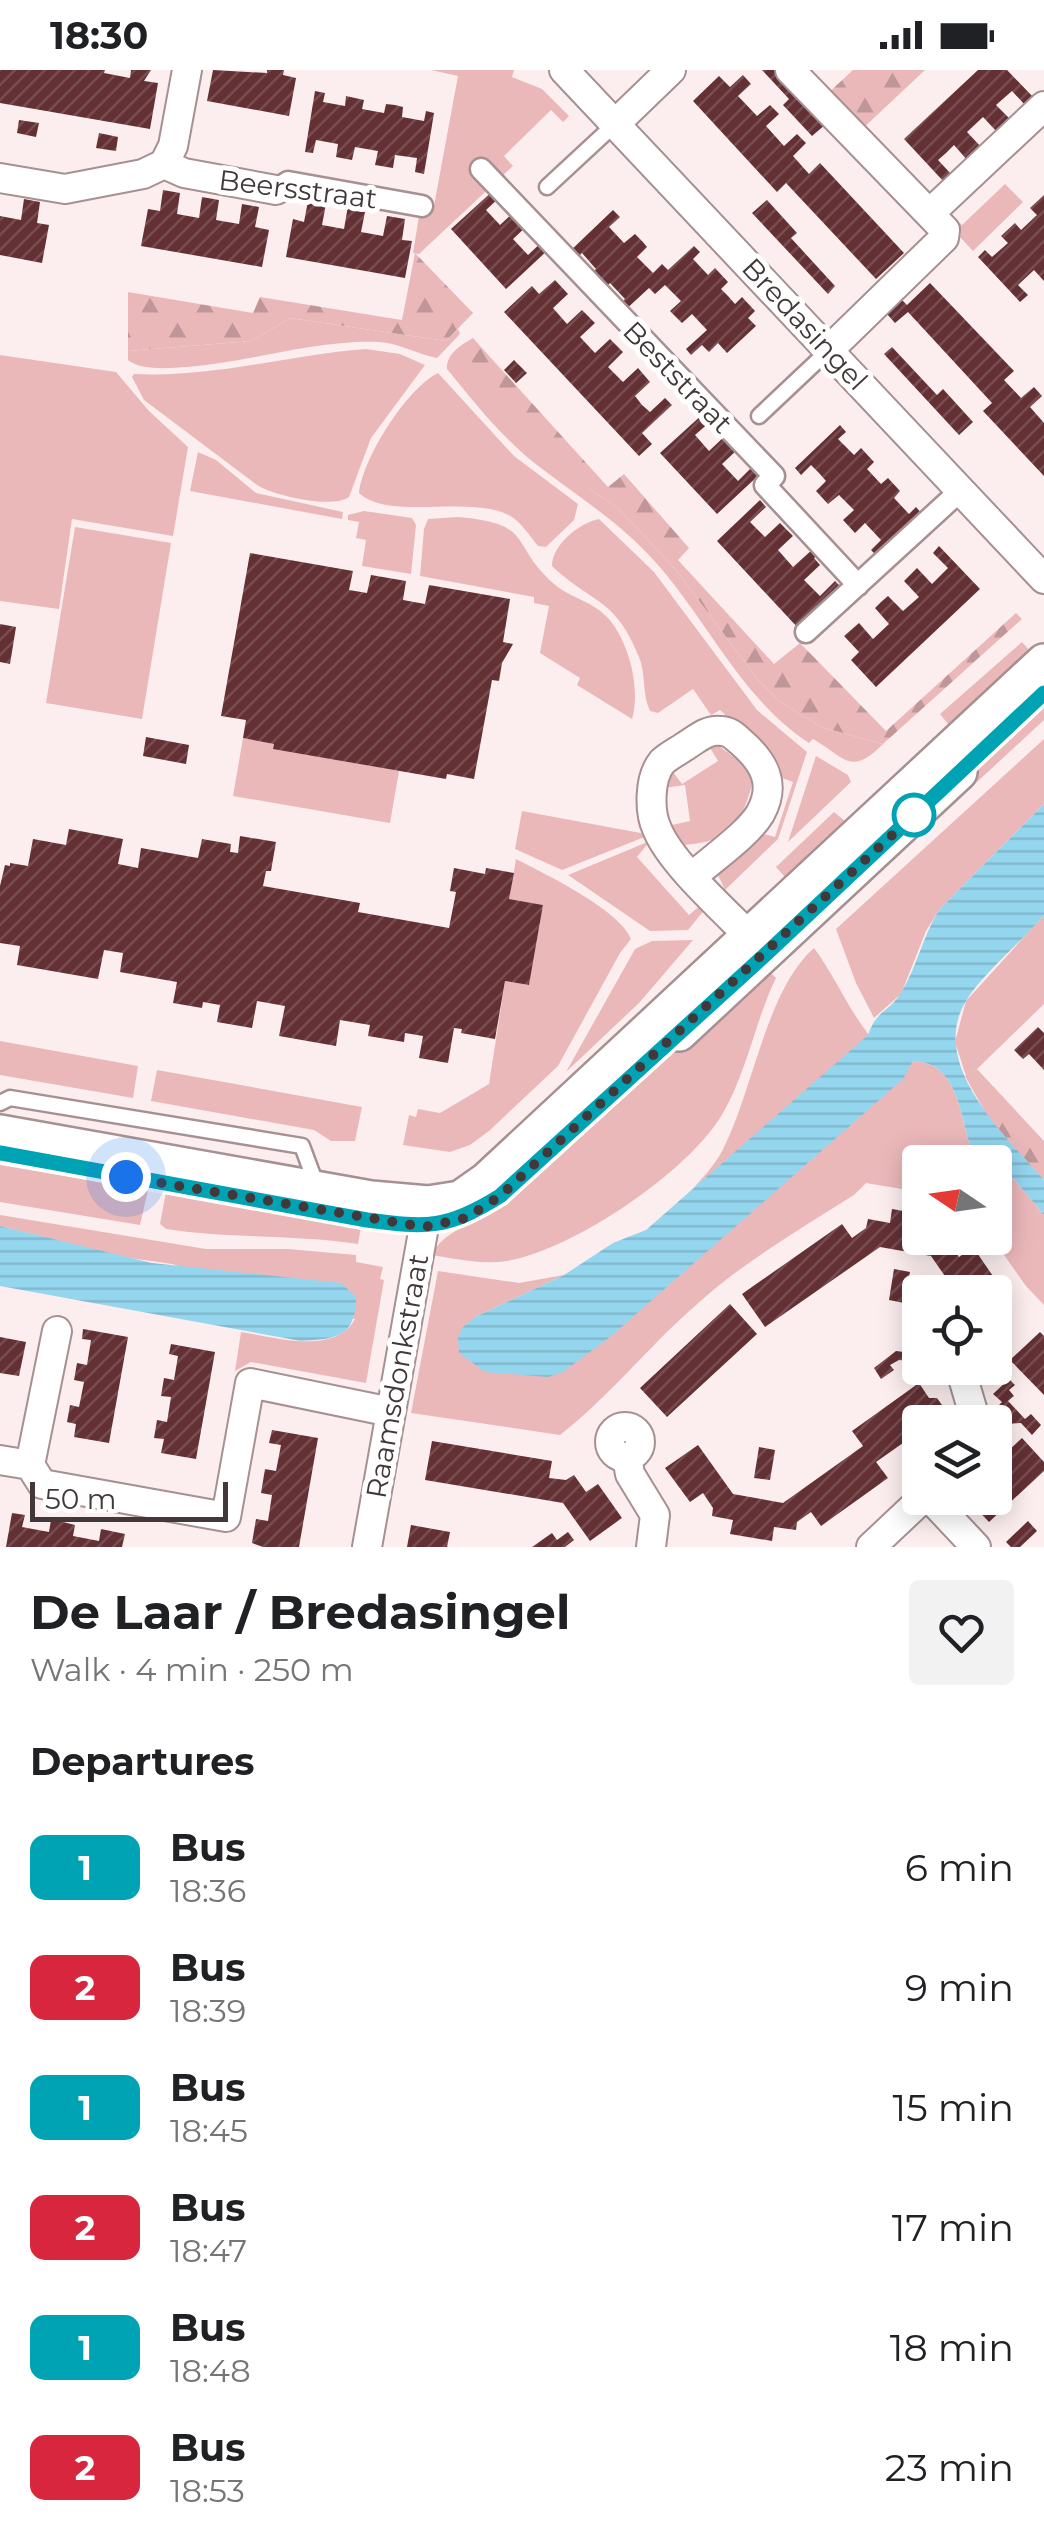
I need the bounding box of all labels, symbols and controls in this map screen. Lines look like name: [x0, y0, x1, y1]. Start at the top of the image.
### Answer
text: 18:30: [50, 12, 148, 59]
street label: Beersstraat: [217, 162, 379, 216]
street label: Bredasingel: [735, 251, 875, 397]
street label: Beststraat: [616, 314, 740, 440]
unlabelled marker: [893, 794, 935, 836]
north arrow: [902, 1145, 1012, 1255]
map controls: [902, 1145, 1012, 1515]
your location: [101, 1152, 151, 1202]
street label: Raamsdonkstraat: [359, 1251, 435, 1501]
button: locate: [902, 1275, 1012, 1385]
button: layers: [902, 1405, 1012, 1515]
scale bar: [30, 1477, 228, 1522]
text: 50 m: [45, 1482, 116, 1516]
button: heart: [909, 1580, 1014, 1685]
text: De Laar / Bredasingel: [30, 1583, 570, 1641]
text: Walk · 4 min · 250 m: [30, 1650, 354, 1689]
text: Departures: [30, 1738, 254, 1785]
text: Bus: [170, 1824, 245, 1871]
text: 6 min: [905, 1844, 1014, 1891]
text: 1: [78, 1846, 92, 1889]
text: 18:36: [170, 1871, 246, 1910]
text: Bus: [170, 1944, 245, 1991]
text: 9 min: [905, 1964, 1014, 2011]
text: 2: [75, 1966, 95, 2009]
text: 18:39: [170, 1991, 246, 2030]
text: Bus: [170, 2064, 245, 2111]
text: 15 min: [893, 2084, 1014, 2131]
text: 1: [78, 2086, 92, 2129]
text: 18:45: [170, 2111, 248, 2150]
text: Bus: [170, 2184, 245, 2231]
text: 17 min: [892, 2204, 1014, 2251]
text: 2: [75, 2206, 95, 2249]
text: 18:47: [170, 2231, 247, 2270]
text: Bus: [170, 2304, 245, 2351]
text: 18 min: [890, 2324, 1014, 2371]
text: 1: [78, 2326, 92, 2369]
text: 18:48: [170, 2351, 251, 2390]
text: Bus: [170, 2424, 245, 2471]
text: 23 min: [885, 2444, 1014, 2491]
text: 2: [75, 2446, 95, 2489]
text: 18:53: [170, 2471, 245, 2510]

